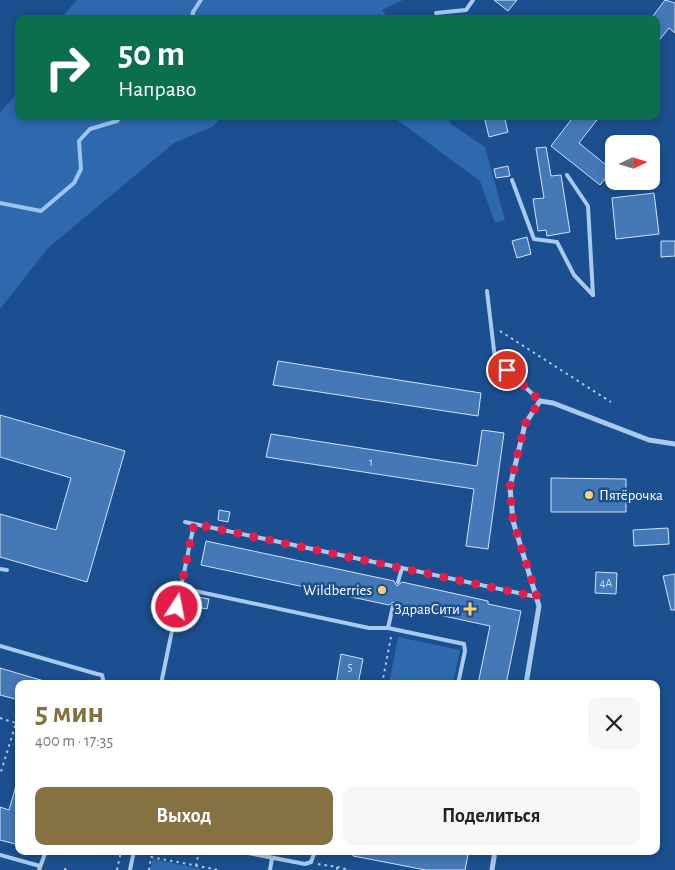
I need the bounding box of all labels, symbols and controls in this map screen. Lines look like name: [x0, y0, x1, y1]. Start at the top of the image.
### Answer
icon: right: [35, 35, 100, 100]
text: 50 m: [118, 37, 185, 72]
text: Направо: [118, 78, 196, 100]
north arrow: [605, 135, 660, 190]
map controls: [605, 135, 660, 190]
pin: [486, 349, 528, 391]
icon: arrive: [493, 356, 521, 384]
house number: 1: [369, 456, 373, 468]
place label: Пятёрочка: [599, 488, 663, 503]
marker: Пятёрочка: [583, 489, 595, 501]
house number: 4А: [600, 577, 612, 589]
position arrow: [150, 580, 202, 632]
place label: Wildberries: [303, 583, 372, 598]
marker: Wildberries: [376, 584, 388, 596]
place label: ЗдравСити: [394, 602, 460, 617]
marker: ЗдравСити: [464, 603, 476, 615]
house number: 5: [347, 661, 353, 673]
button: close: [588, 697, 640, 749]
text: 5 мин: [35, 698, 104, 728]
text: 400 m · 17:35: [35, 733, 113, 749]
button: Выход: [35, 787, 333, 845]
button: Поделиться: [343, 787, 640, 845]

